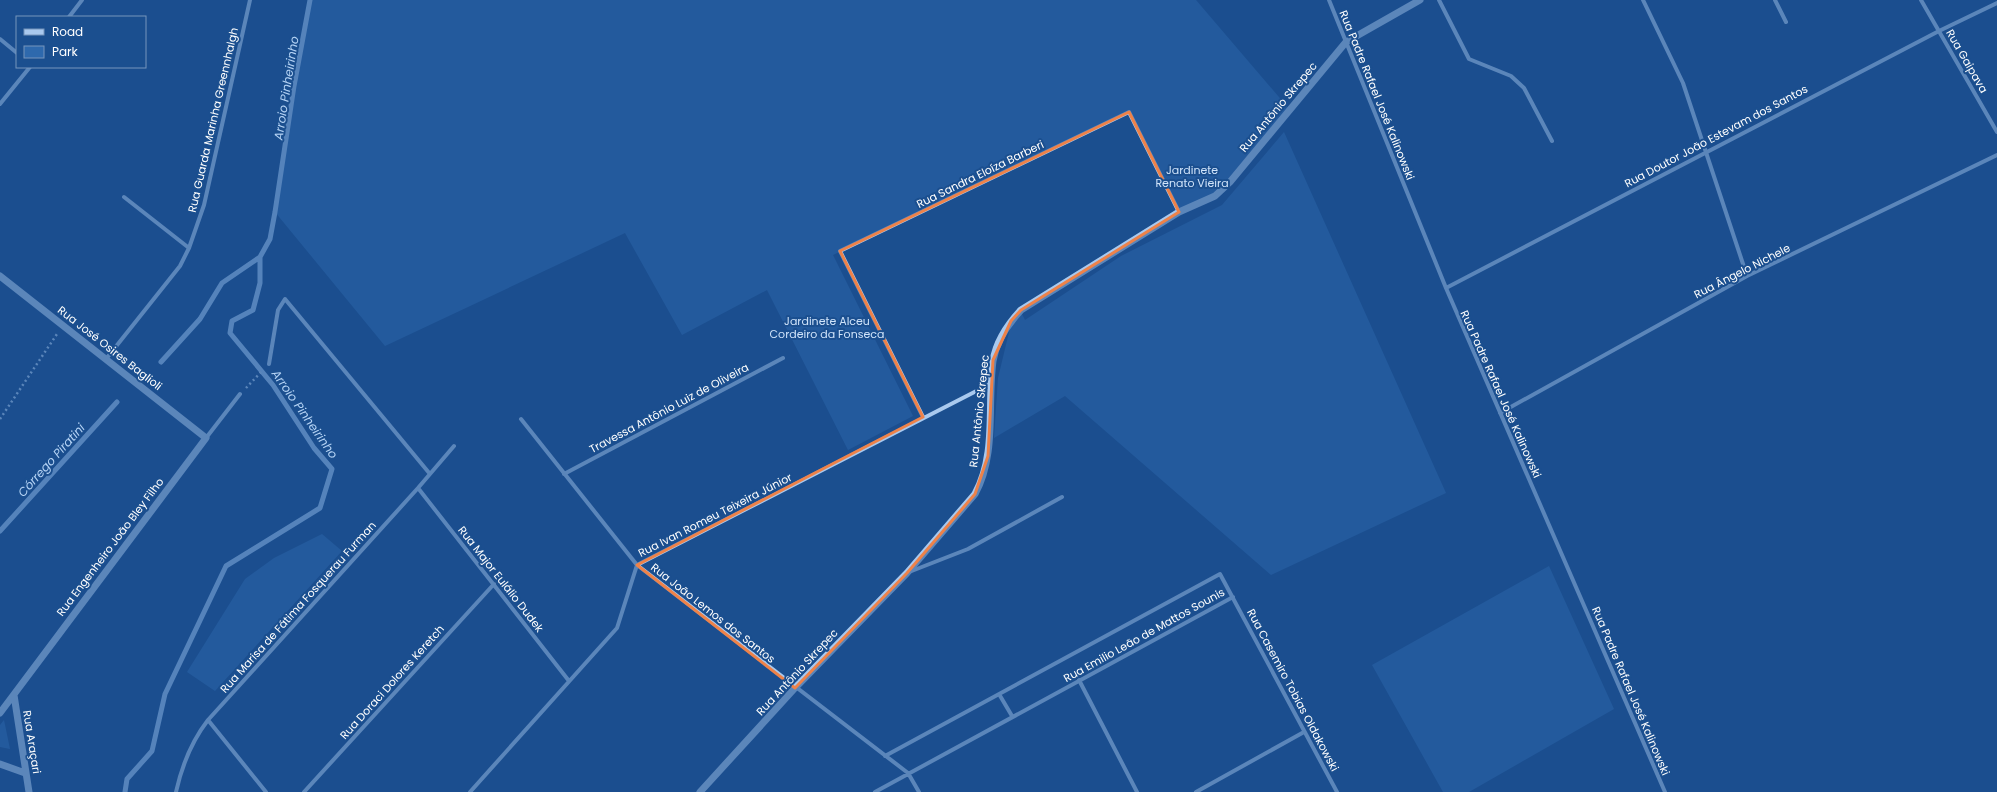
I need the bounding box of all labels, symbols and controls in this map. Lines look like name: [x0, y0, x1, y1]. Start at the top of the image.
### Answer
street label: Rua Padre Rafael José Kalinowski: [1336, 8, 1419, 183]
legend: [16, 16, 146, 68]
text: Road: [52, 23, 83, 40]
street label: Rua Guarda Marinha Greennhalgh: [184, 26, 242, 214]
street label: Rua Gaipava: [1942, 26, 1992, 96]
water label: Arroio Pinheirinho: [269, 34, 303, 142]
text: Park: [52, 43, 79, 60]
street label: Rua Antônio Skrepec: [1235, 58, 1321, 156]
street label: Rua Doutor João Estevam dos Santos: [1622, 81, 1811, 191]
street label: Rua Sandra Eloíza Barberi: [914, 136, 1047, 212]
park label: Jardinete Renato Vieira: [1155, 162, 1229, 191]
street label: Rua Ângelo Nichele: [1691, 240, 1793, 302]
street label: Rua José Osires Baglioli: [54, 302, 166, 394]
street label: Rua Padre Rafael José Kalinowski: [1457, 308, 1545, 481]
park label: Jardinete Alceu Cordeiro da Fonseca: [770, 313, 884, 342]
street label: Rua Antônio Skrepec: [965, 354, 993, 468]
street label: Travessa Antônio Luiz de Oliveira: [586, 359, 752, 457]
water label: Arroio Pinheirinho: [267, 365, 342, 462]
water label: Córrego Piratini: [14, 419, 89, 500]
street label: Rua Ivan Romeu Teixeira Júnior: [635, 469, 795, 561]
street label: Rua Engenheiro João Bley Filho: [53, 475, 167, 619]
street label: Rua Marisa de Fátima Fosquerau Furman: [216, 518, 380, 696]
street label: Rua Major Eulálio Dudek: [454, 523, 548, 636]
street label: Rua João Lemos dos Santos: [647, 559, 779, 667]
street label: Rua Emilio Leão de Mattos Sounis: [1061, 584, 1228, 686]
street label: Rua Padre Rafael José Kalinowski: [1588, 604, 1674, 778]
street label: Rua Casemiro Tobias Oldakowski: [1243, 606, 1343, 774]
street label: Rua Doraci Dolores Keretch: [336, 621, 448, 743]
street label: Rua Antônio Skrepec: [753, 625, 842, 719]
street label: Rua Araçari: [19, 709, 45, 775]

